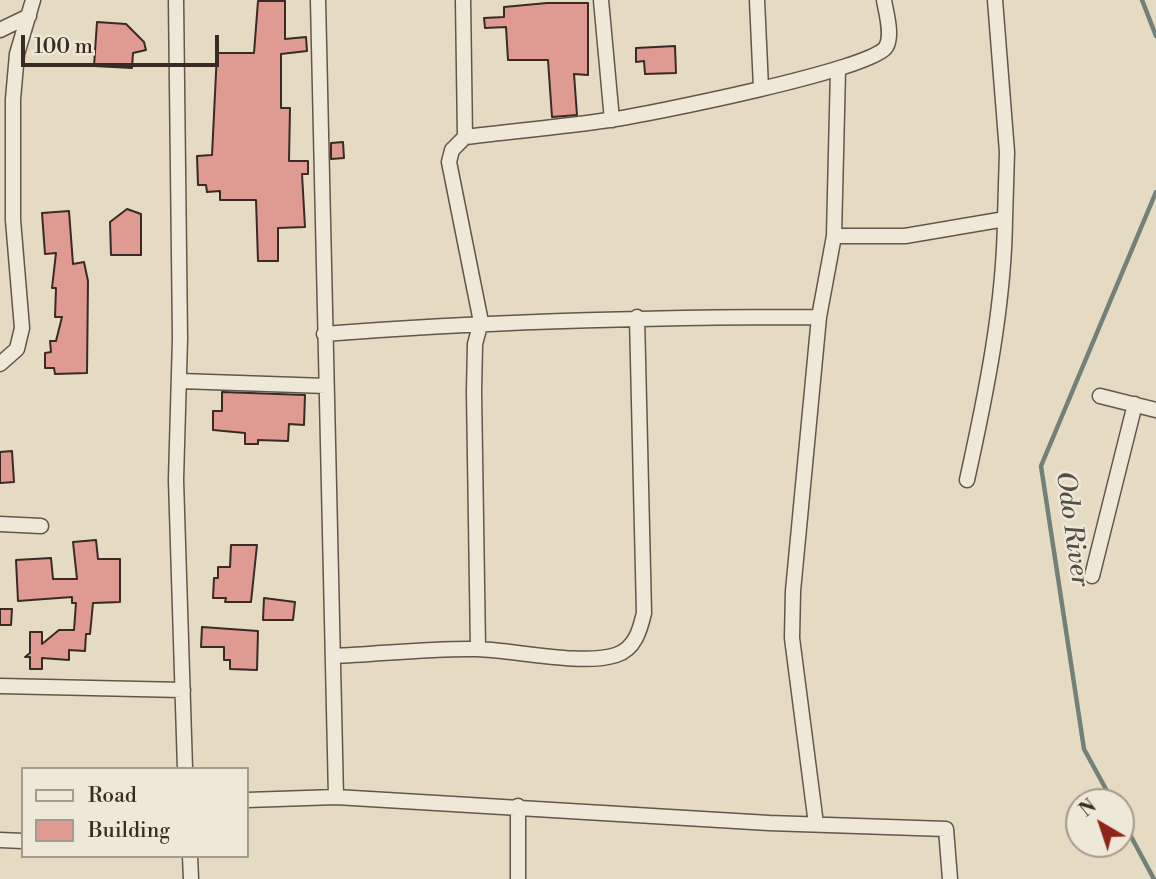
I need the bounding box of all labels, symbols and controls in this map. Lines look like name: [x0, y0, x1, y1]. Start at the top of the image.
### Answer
scale bar: [24, 21, 222, 65]
text: 100 m: [34, 34, 93, 60]
water label: Odo River: [1047, 469, 1095, 589]
legend: [21, 767, 248, 858]
text: Road: [88, 783, 137, 809]
north arrow: [1065, 788, 1135, 858]
text: N: [1075, 794, 1101, 822]
text: Building: [88, 818, 170, 844]

